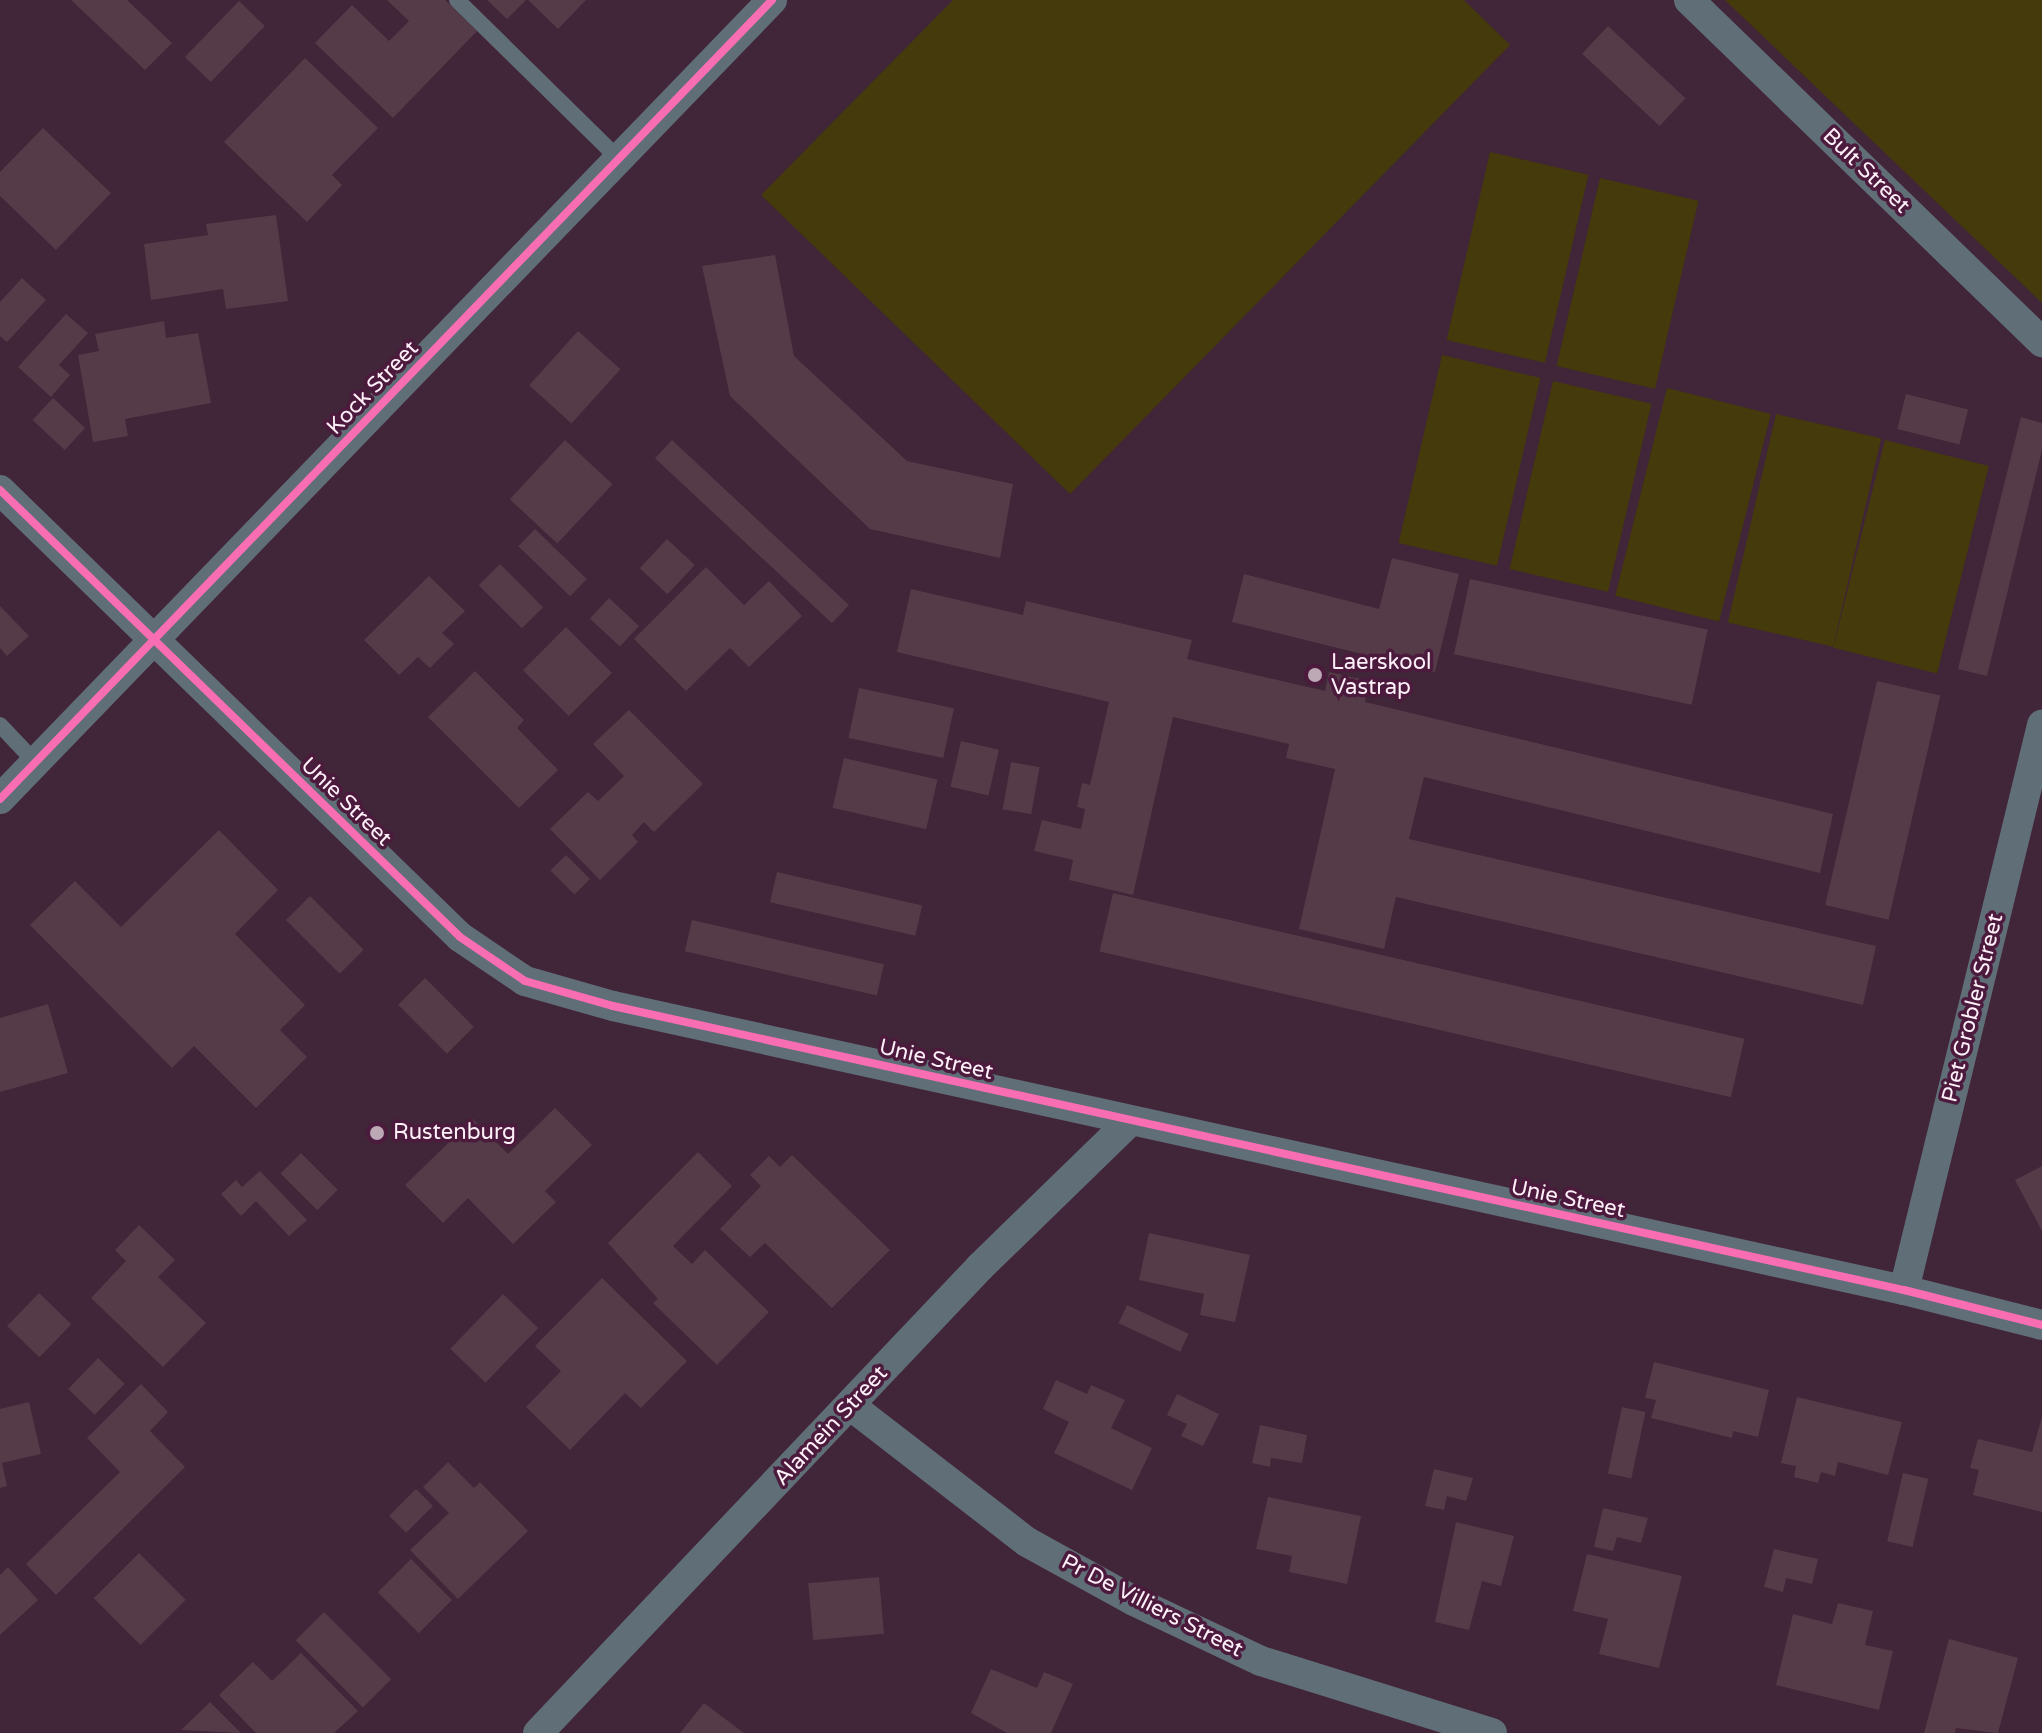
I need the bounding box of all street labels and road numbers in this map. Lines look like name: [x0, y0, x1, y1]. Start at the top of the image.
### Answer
street label: Bult Street: [1817, 123, 1915, 219]
street label: Kock Street: [322, 336, 424, 440]
street label: Unie Street: [295, 752, 397, 852]
street label: Piet Grobler Street: [1937, 911, 2009, 1105]
street label: Unie Street: [876, 1034, 996, 1086]
street label: Unie Street: [1508, 1174, 1628, 1224]
street label: Alamein Street: [769, 1361, 893, 1491]
street label: Pr De Villiers Street: [1057, 1549, 1247, 1663]

